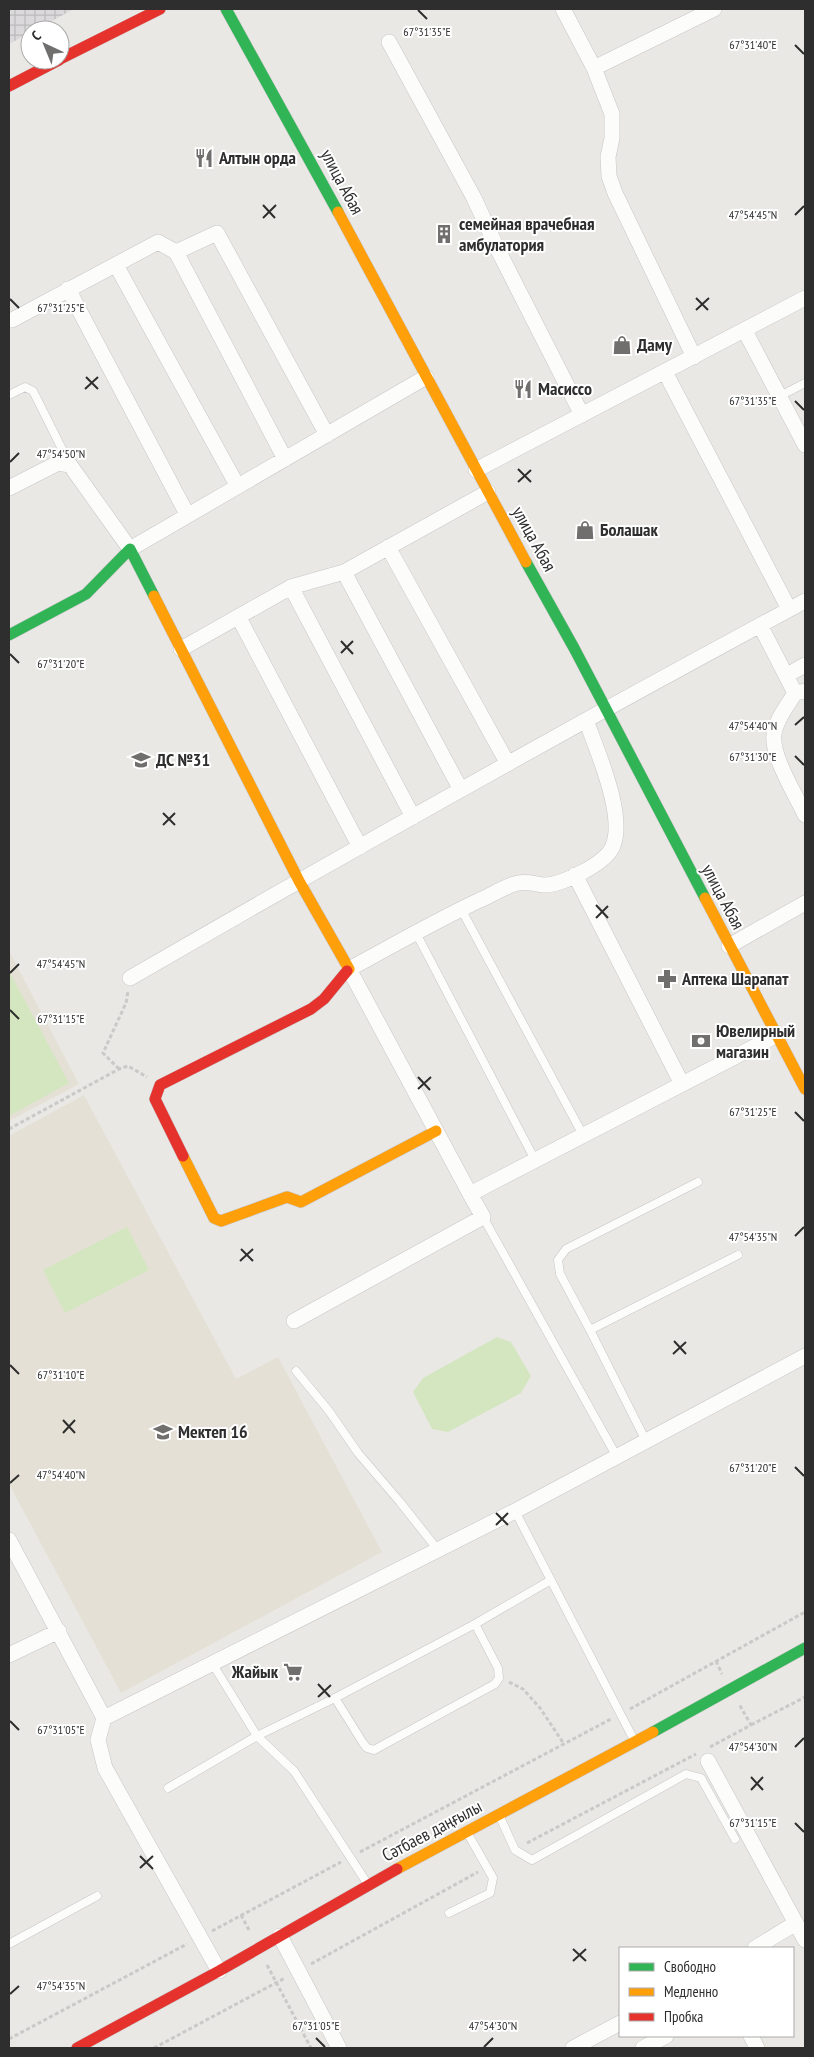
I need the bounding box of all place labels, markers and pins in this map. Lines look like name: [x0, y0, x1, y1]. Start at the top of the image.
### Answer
place label: Алтын орда: [218, 146, 296, 169]
restaurant icon: Алтын орда: [193, 147, 215, 169]
place label: семейная врачебная амбулатория: [459, 212, 595, 256]
building icon: семейная врачебная амбулатория: [433, 223, 455, 245]
place label: Даму: [637, 333, 673, 356]
shop icon: Даму: [611, 334, 633, 356]
place label: Масиссо: [538, 377, 592, 400]
restaurant icon: Масиссо: [512, 378, 534, 400]
place label: Болашак: [600, 518, 659, 541]
shop icon: Болашак: [574, 519, 596, 541]
place label: ДС №31: [156, 748, 210, 771]
school or university icon: ДС №31: [130, 749, 152, 771]
place label: Аптека Шарапат: [681, 967, 789, 990]
pharmacy icon: Аптека Шарапат: [656, 968, 678, 990]
place label: Ювелирный магазин: [716, 1019, 795, 1063]
bank icon: Ювелирный магазин: [690, 1030, 712, 1052]
place label: Мектеп 16: [178, 1420, 248, 1443]
school or university icon: Мектеп 16: [152, 1421, 174, 1443]
place label: Жайык: [231, 1660, 279, 1683]
supermarket icon: Жайык: [282, 1661, 304, 1683]

